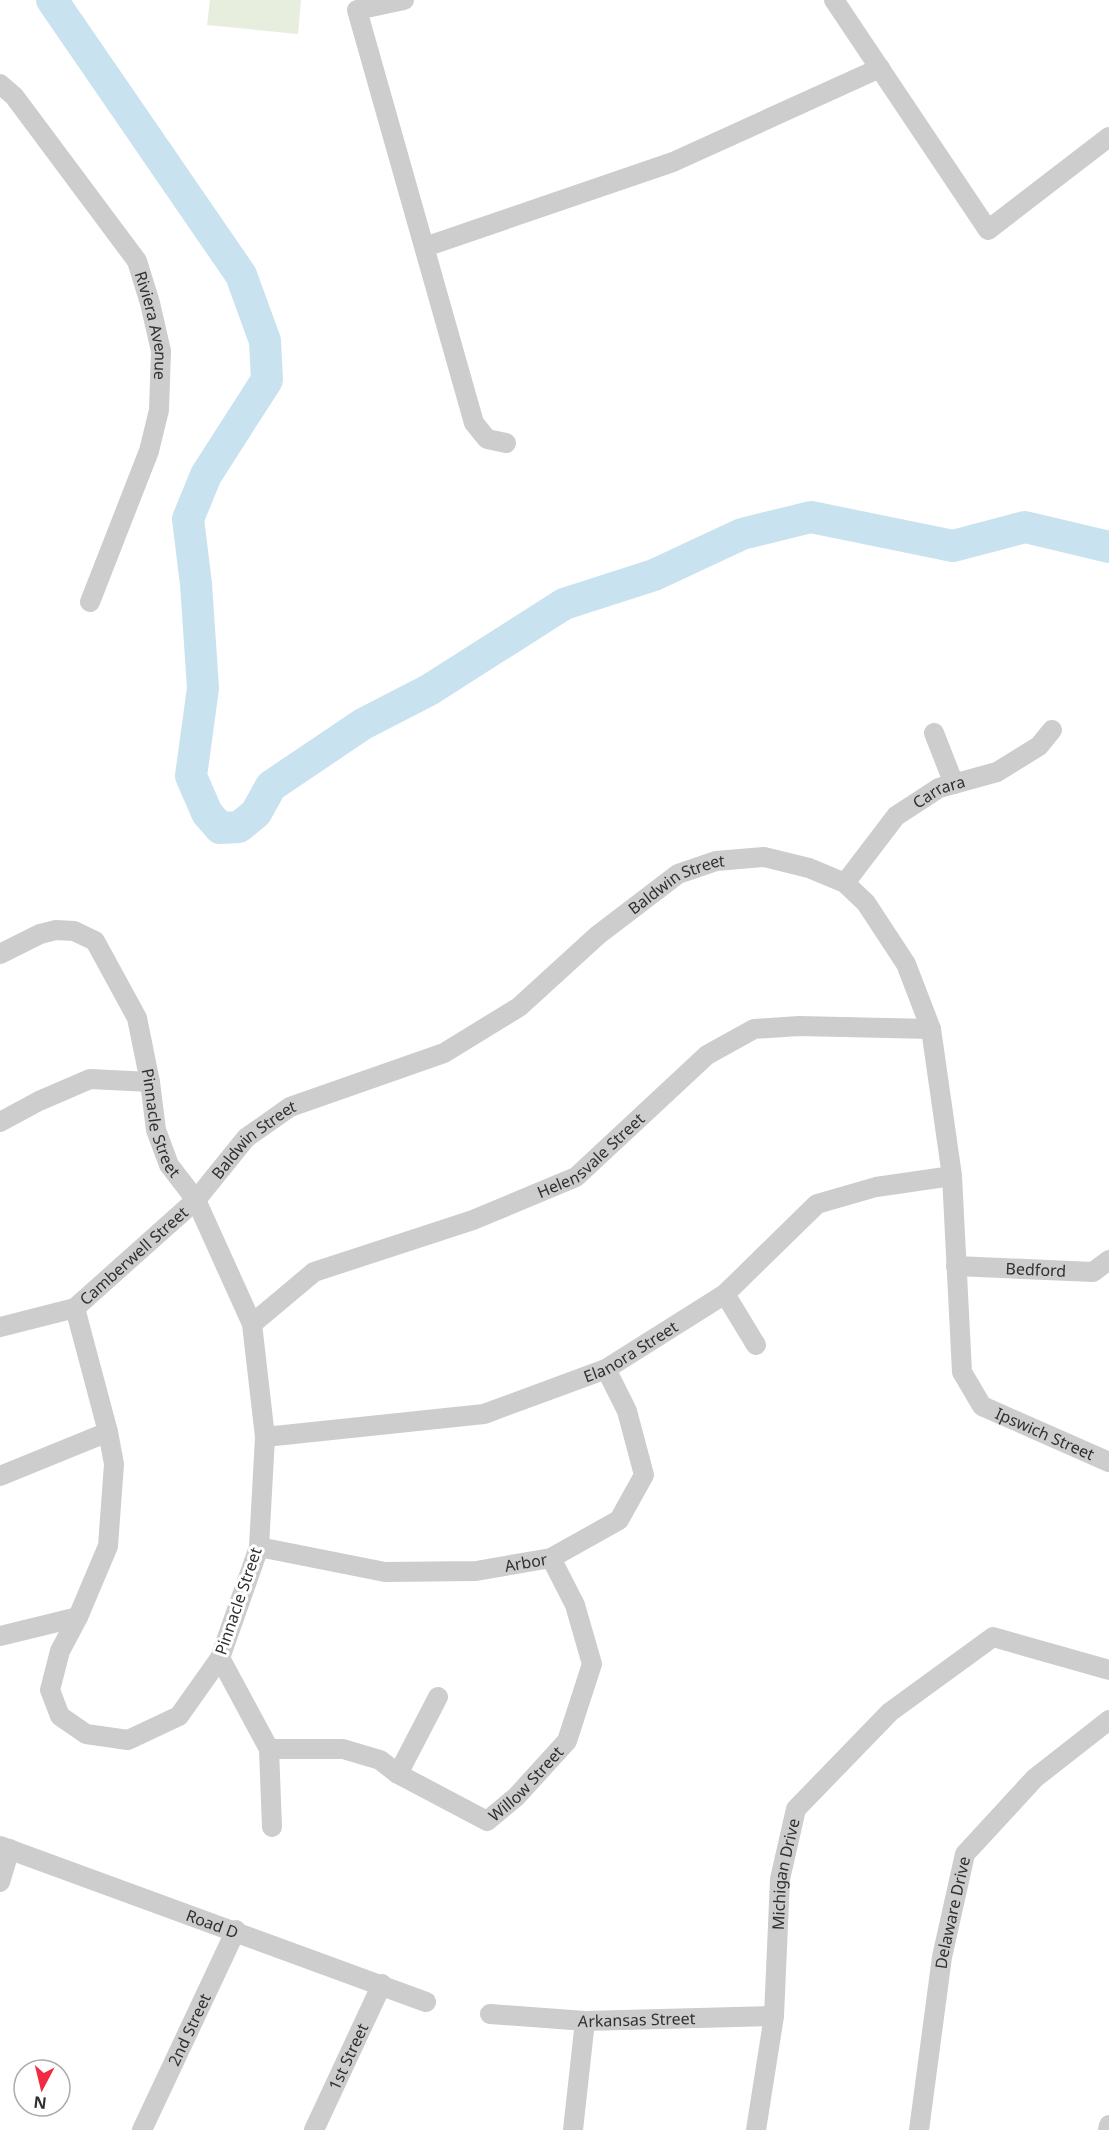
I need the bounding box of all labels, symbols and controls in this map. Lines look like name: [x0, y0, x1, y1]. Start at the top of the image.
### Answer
street label: Riviera Avenue: [130, 268, 172, 380]
street label: Carrara: [908, 770, 968, 813]
street label: Baldwin Street: [624, 849, 726, 919]
street label: Pinnacle Street: [136, 1066, 186, 1182]
street label: Baldwin Street: [206, 1095, 299, 1184]
street label: Helensvale Street: [534, 1108, 649, 1203]
street label: Camberwell Street: [75, 1201, 193, 1310]
street label: Bedford: [1005, 1257, 1067, 1282]
street label: Elanora Street: [580, 1316, 682, 1387]
street label: Ipswich Street: [992, 1402, 1098, 1465]
street label: Pinnacle Street: [209, 1544, 267, 1658]
street label: Arbor: [503, 1548, 549, 1577]
street label: Willow Street: [484, 1741, 568, 1826]
street label: Michigan Drive: [767, 1816, 805, 1930]
street label: Delaware Drive: [930, 1854, 975, 1970]
street label: Road D: [183, 1904, 242, 1943]
street label: 2nd Street: [163, 1989, 216, 2069]
street label: Arkansas Street: [577, 2007, 696, 2032]
street label: 1st Street: [323, 2019, 373, 2094]
north arrow: [12, 2058, 72, 2118]
text: N: [32, 2091, 48, 2115]

